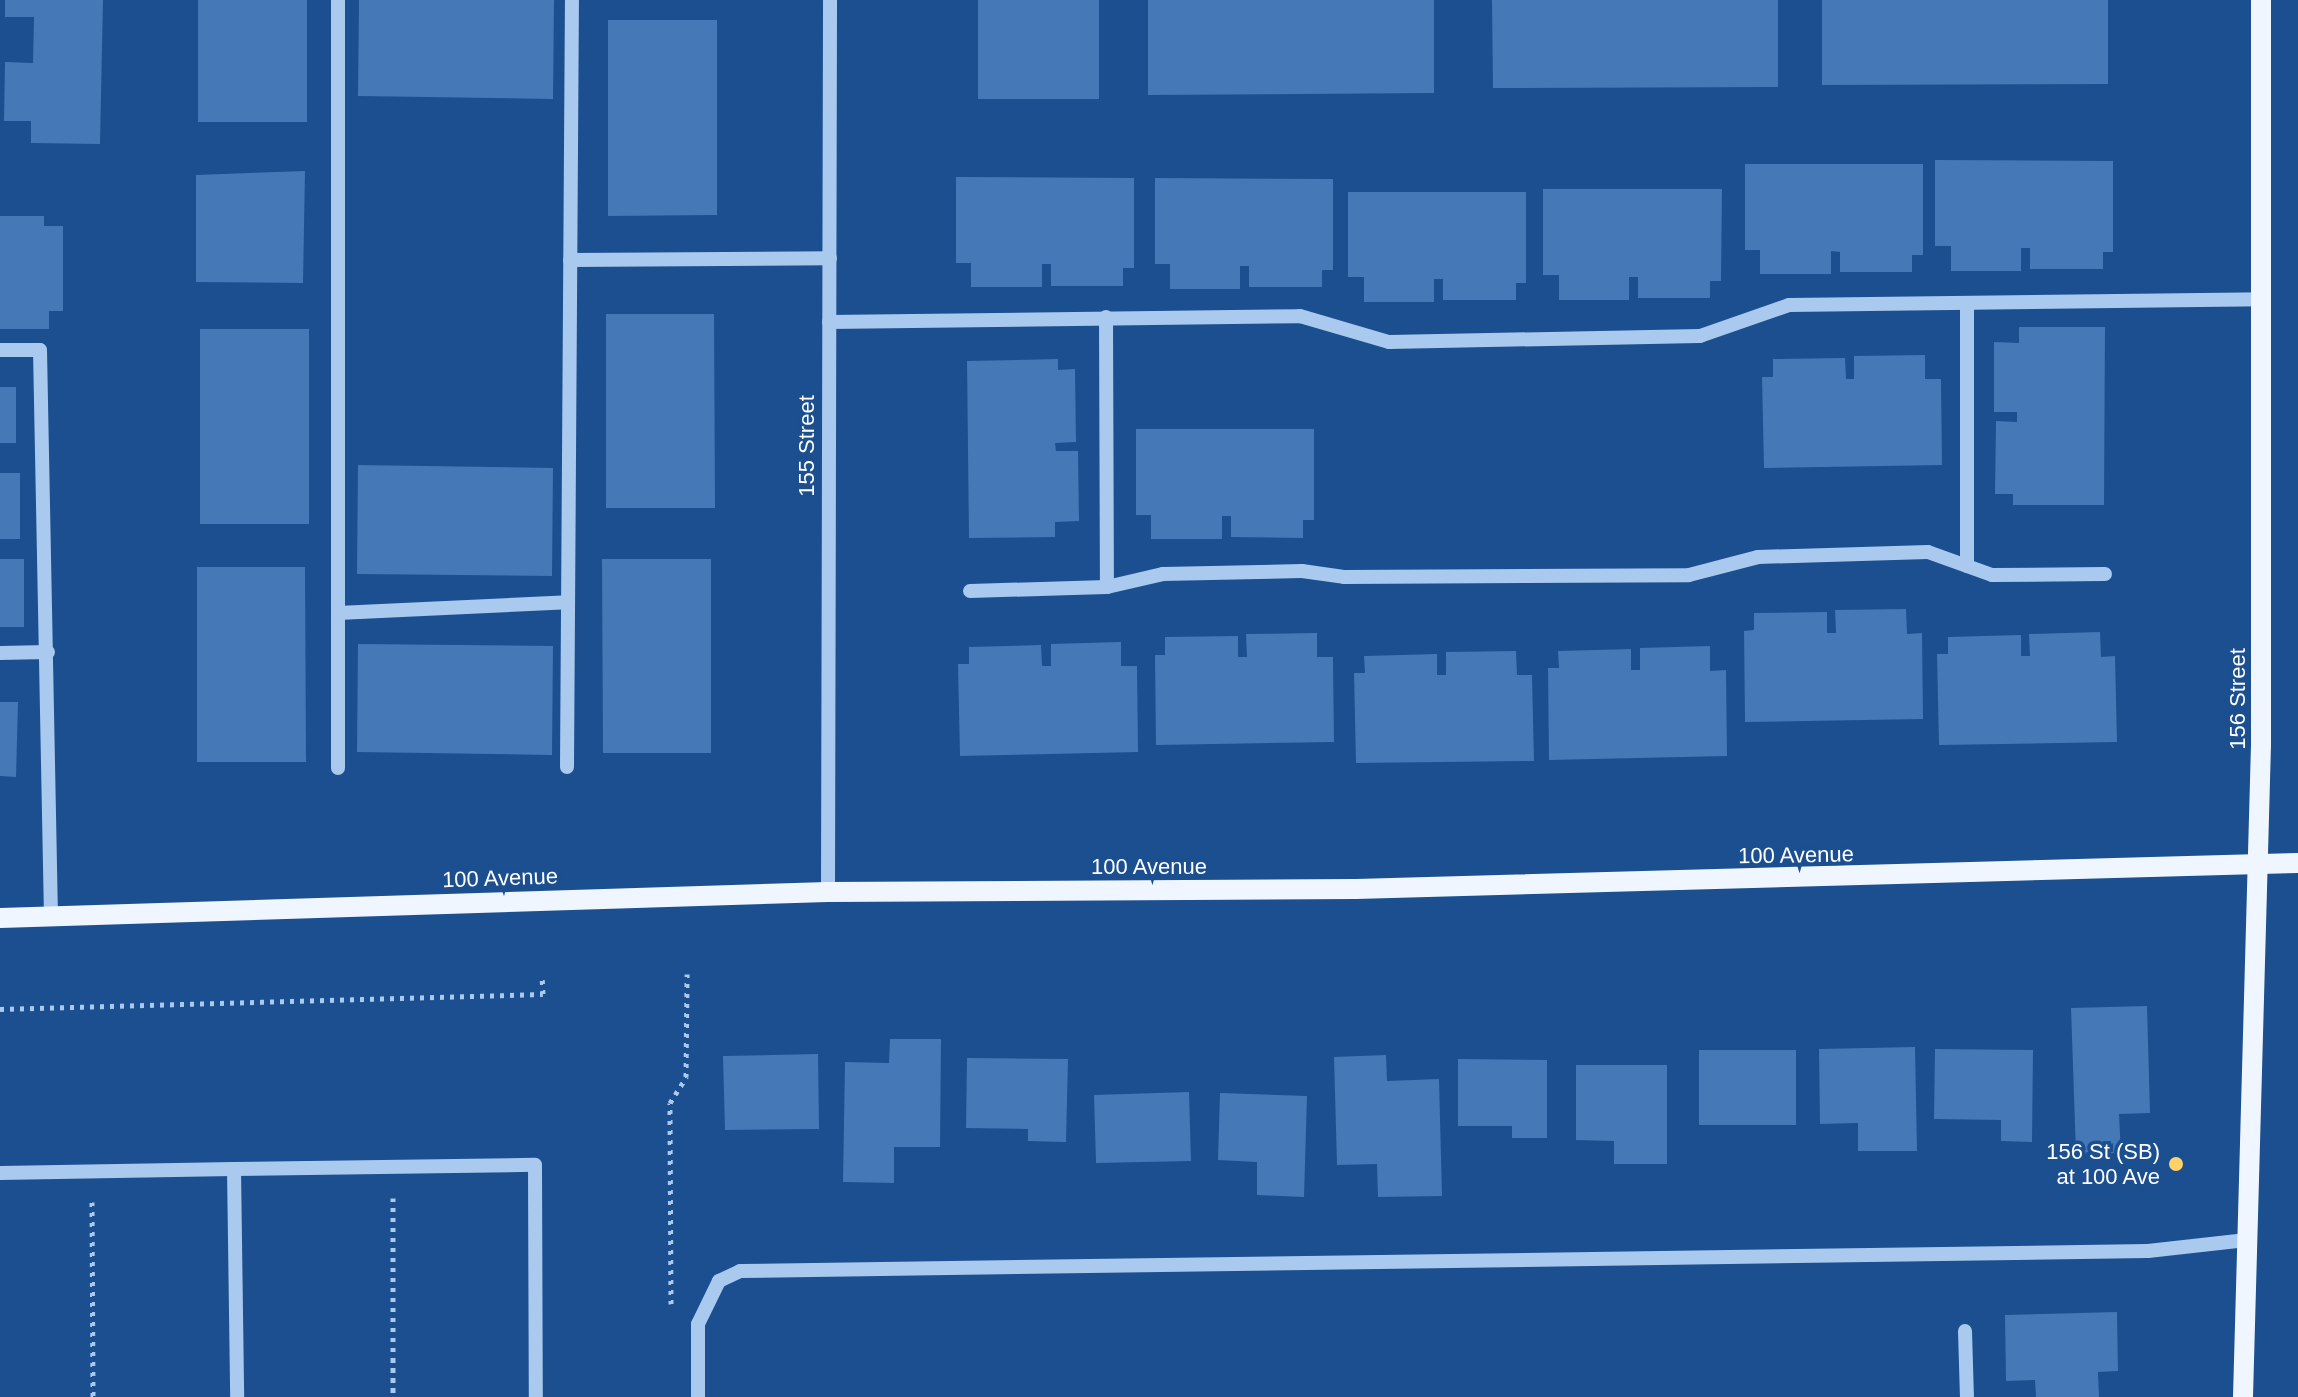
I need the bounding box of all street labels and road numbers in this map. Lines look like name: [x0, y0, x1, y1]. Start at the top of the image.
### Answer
street label: 155 Street: [794, 395, 820, 497]
street label: 156 Street: [2225, 648, 2251, 750]
street label: 100 Avenue: [1737, 841, 1855, 869]
street label: 100 Avenue: [1090, 854, 1208, 880]
street label: 100 Avenue: [441, 863, 559, 893]

